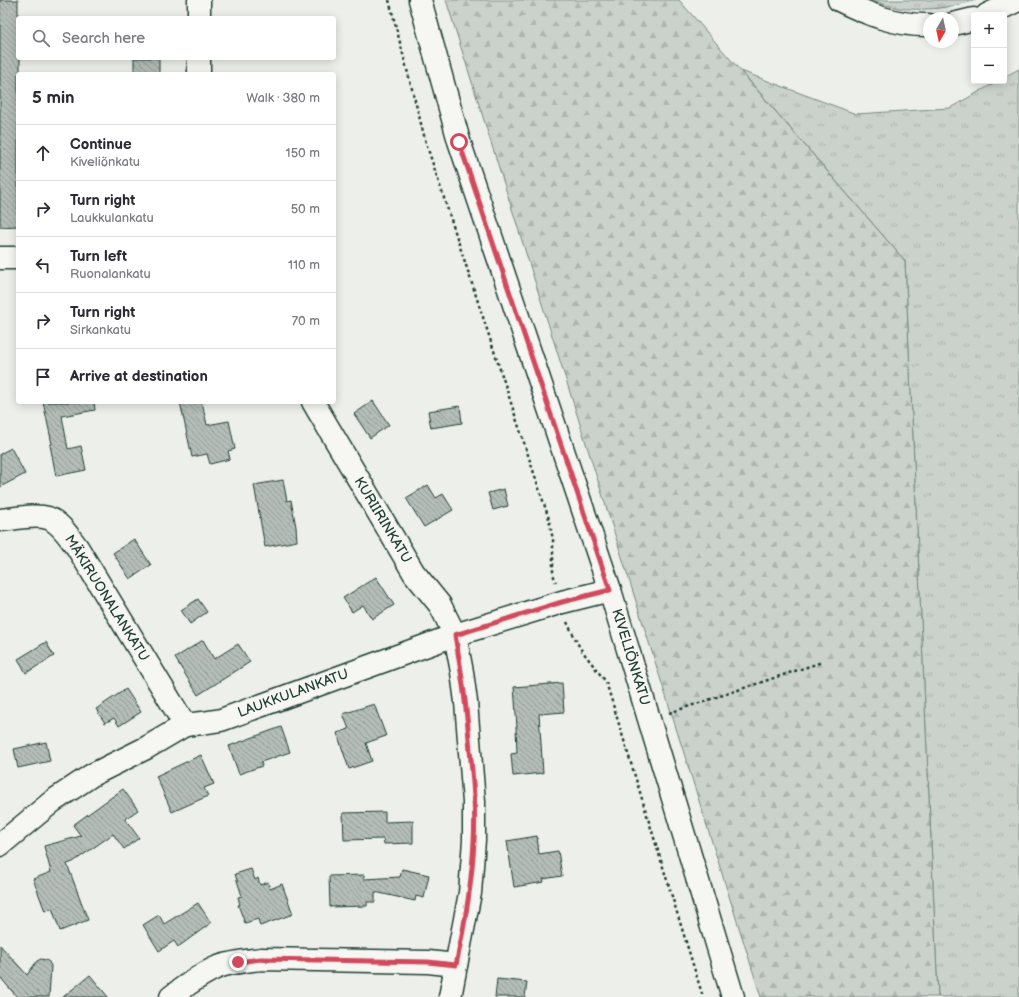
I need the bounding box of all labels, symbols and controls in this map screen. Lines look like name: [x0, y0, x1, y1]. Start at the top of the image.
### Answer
north arrow: [923, 12, 959, 48]
map controls: [971, 12, 1007, 84]
button: +: [971, 12, 1007, 48]
search box: [16, 16, 336, 60]
icon: search: [30, 27, 52, 49]
text: Search here: [62, 29, 145, 48]
button: −: [971, 48, 1007, 84]
text: 5 min: [32, 88, 75, 108]
text: Walk · 380 m: [246, 90, 320, 106]
route start: [450, 133, 468, 151]
text: Continue: [70, 135, 132, 154]
icon: ahead: [32, 142, 54, 164]
text: 150 m: [286, 145, 320, 161]
text: Kiveliönkatu: [70, 154, 140, 170]
text: Turn right: [70, 191, 135, 210]
icon: right: [32, 198, 54, 220]
text: 50 m: [291, 201, 320, 217]
text: Laukkulankatu: [70, 210, 154, 226]
text: Turn left: [70, 247, 127, 266]
icon: left: [32, 254, 54, 276]
text: 110 m: [288, 257, 320, 273]
text: Ruonalankatu: [70, 266, 151, 282]
text: Turn right: [70, 303, 135, 322]
icon: right: [32, 310, 54, 332]
text: 70 m: [292, 313, 320, 329]
text: Sirkankatu: [70, 322, 131, 338]
icon: arrive: [32, 366, 54, 388]
text: Arrive at destination: [70, 367, 208, 386]
street label: KURIIRINKATU: [351, 474, 415, 566]
street label: MÄKIRUONALANKATU: [61, 532, 153, 664]
street label: KIVELIÖNKATU: [608, 606, 655, 707]
street label: LAUKKULANKATU: [235, 665, 351, 721]
route end: [229, 953, 247, 971]

